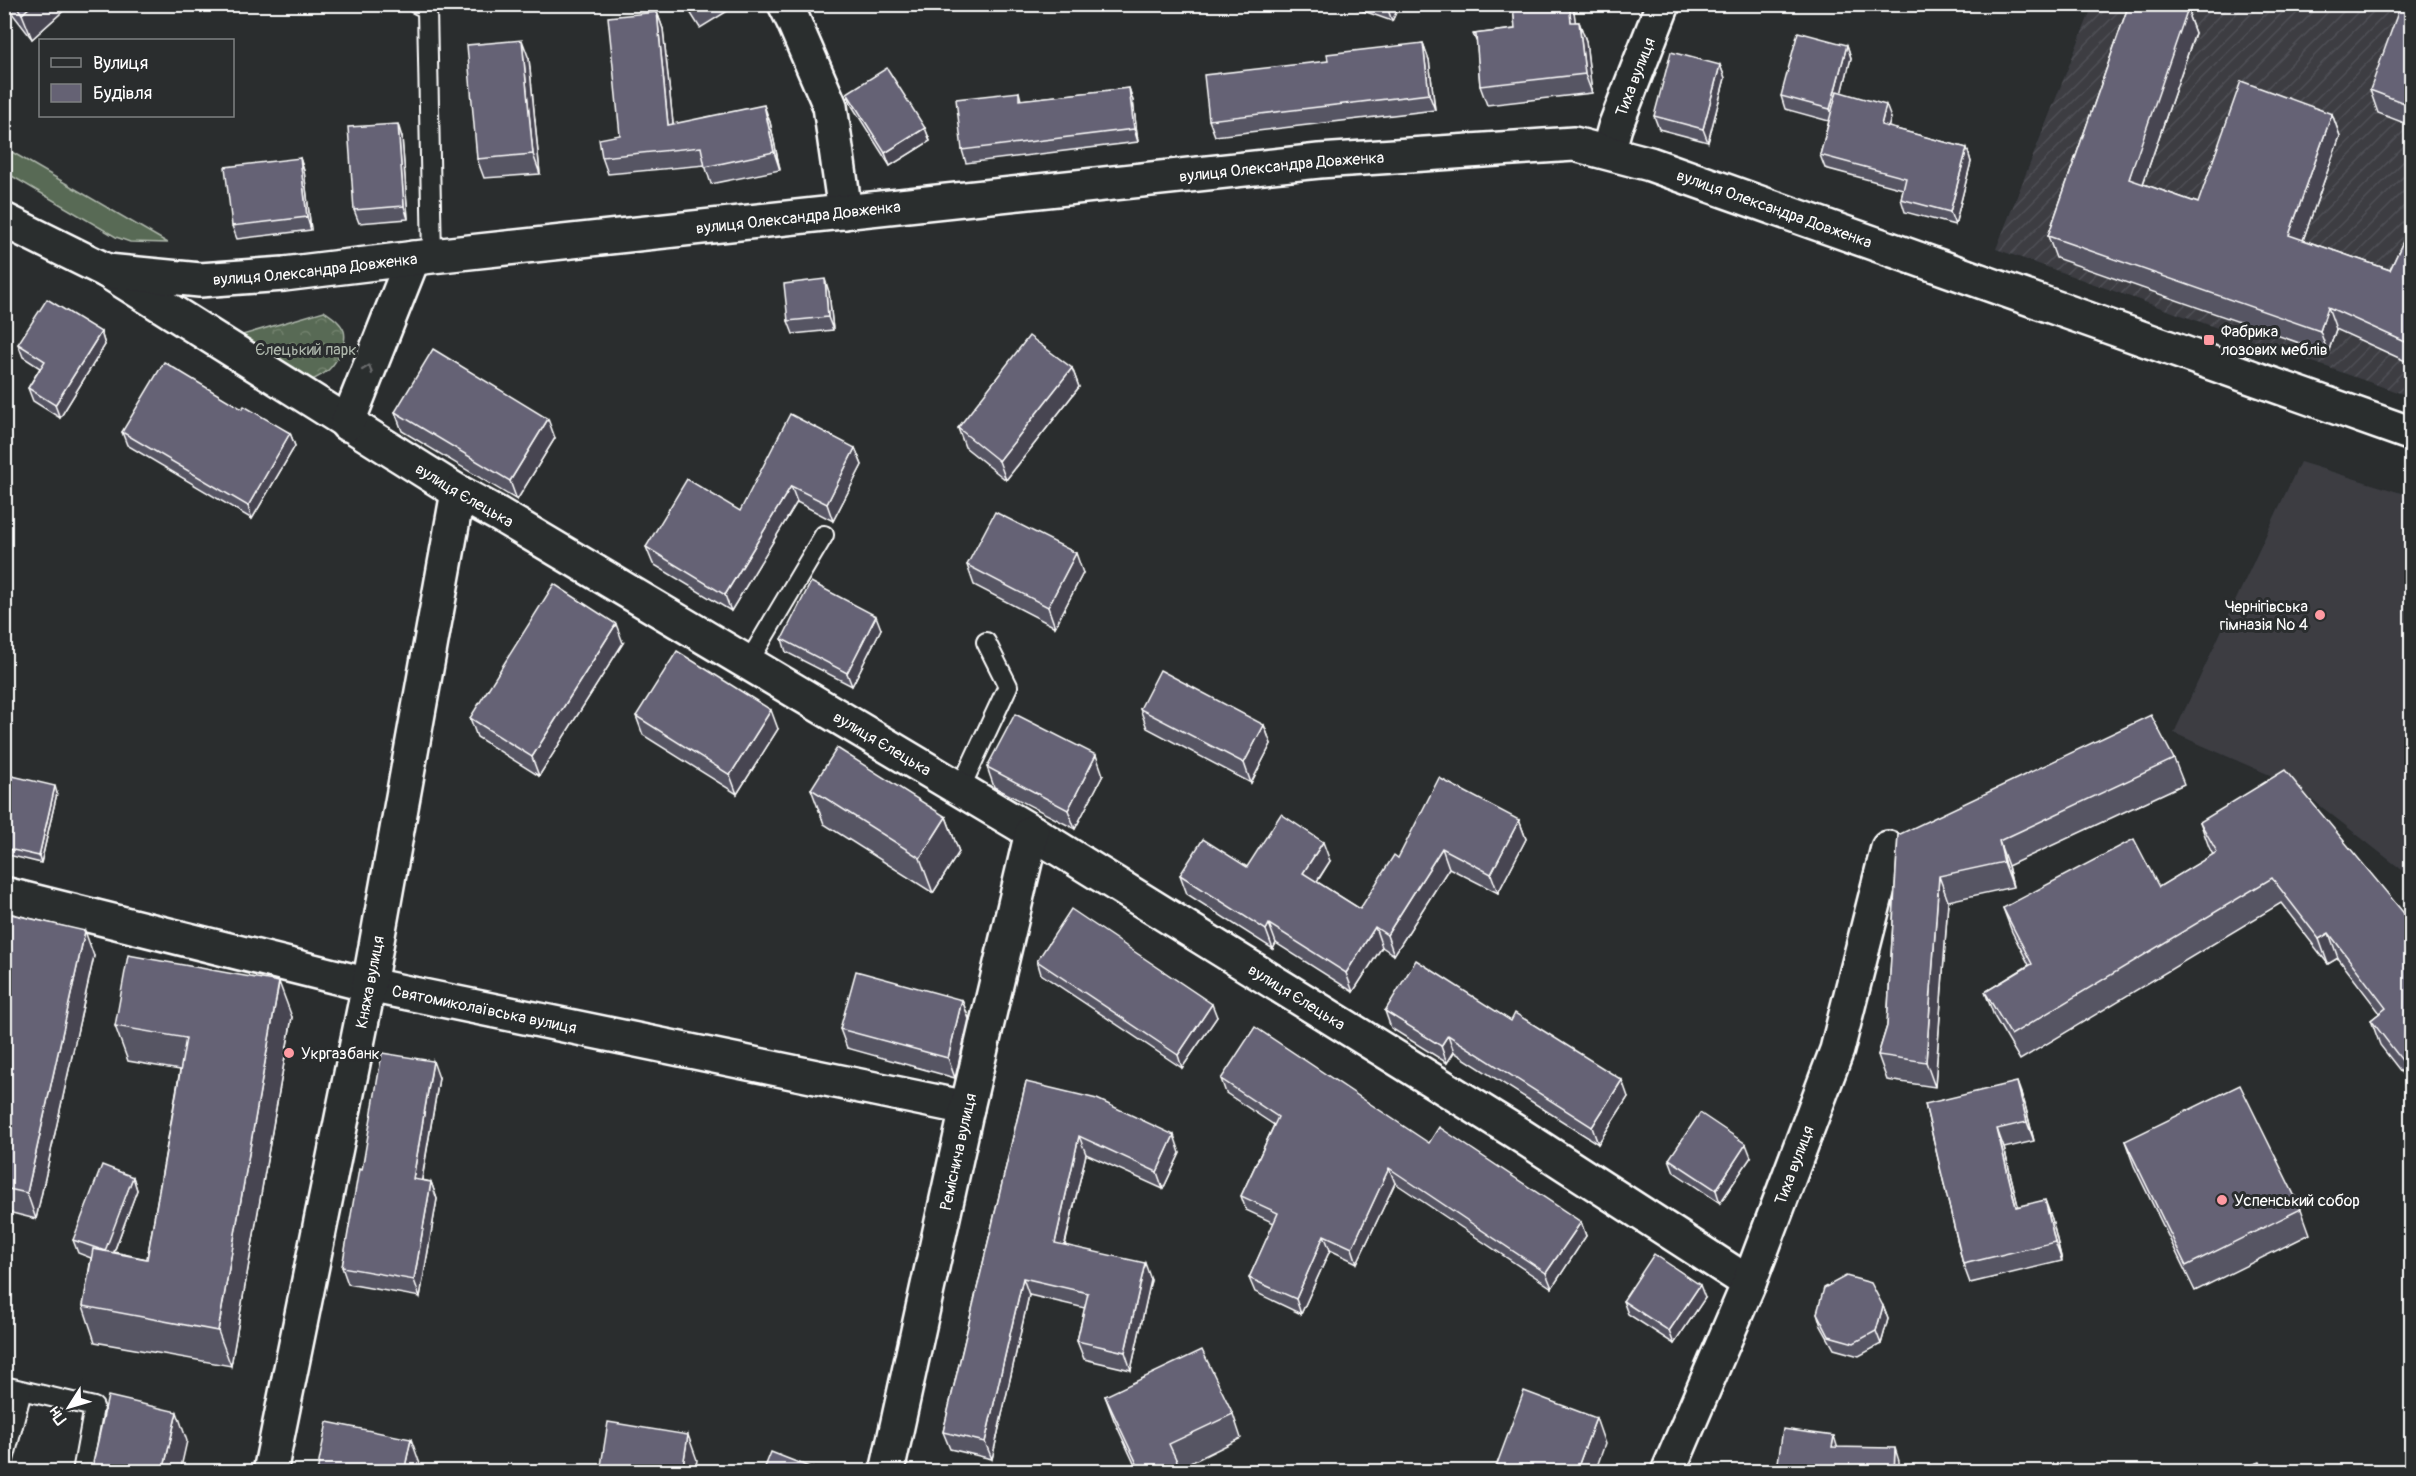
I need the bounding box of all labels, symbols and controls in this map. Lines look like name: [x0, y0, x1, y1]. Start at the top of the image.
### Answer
street label: Тиха вулиця: [1611, 35, 1660, 119]
legend: [39, 39, 234, 117]
text: Вулиця: [93, 52, 148, 75]
text: Будівля: [93, 82, 152, 105]
street label: вулиця Олександра Довженка: [1178, 148, 1385, 187]
street label: вулиця Олександра Довженка: [1674, 165, 1874, 253]
street label: вулиця Олександра Довженка: [695, 197, 902, 239]
street label: вулиця Олександра Довженка: [212, 249, 419, 290]
place label: Фабрика лозових меблів: [2221, 322, 2328, 360]
marker: Фабрика лозових меблів: [2202, 333, 2216, 347]
park label: Єлецький парк: [255, 340, 357, 360]
one-way arrow: [360, 364, 373, 375]
street label: вулиця Єлецька: [412, 459, 517, 532]
place label: Чернігівська гімназія № 4: [2220, 597, 2308, 635]
marker: Чернігівська гімназія № 4: [2313, 608, 2327, 622]
street label: вулиця Єлецька: [829, 707, 935, 781]
street label: Княжа вулиця: [351, 934, 389, 1030]
street label: вулиця Єлецька: [1244, 960, 1349, 1035]
street label: Святомиколаївська вулиця: [390, 981, 578, 1038]
place label: Укргазбанк: [301, 1044, 380, 1064]
marker: Укргазбанк: [282, 1046, 296, 1060]
street label: Реміснича вулиця: [936, 1091, 981, 1212]
street label: Тиха вулиця: [1771, 1123, 1819, 1207]
place label: Успенський собор: [2234, 1191, 2360, 1211]
marker: Успенський собор: [2215, 1193, 2229, 1207]
north arrow: [39, 1377, 99, 1437]
text: Пн: [45, 1402, 71, 1428]

